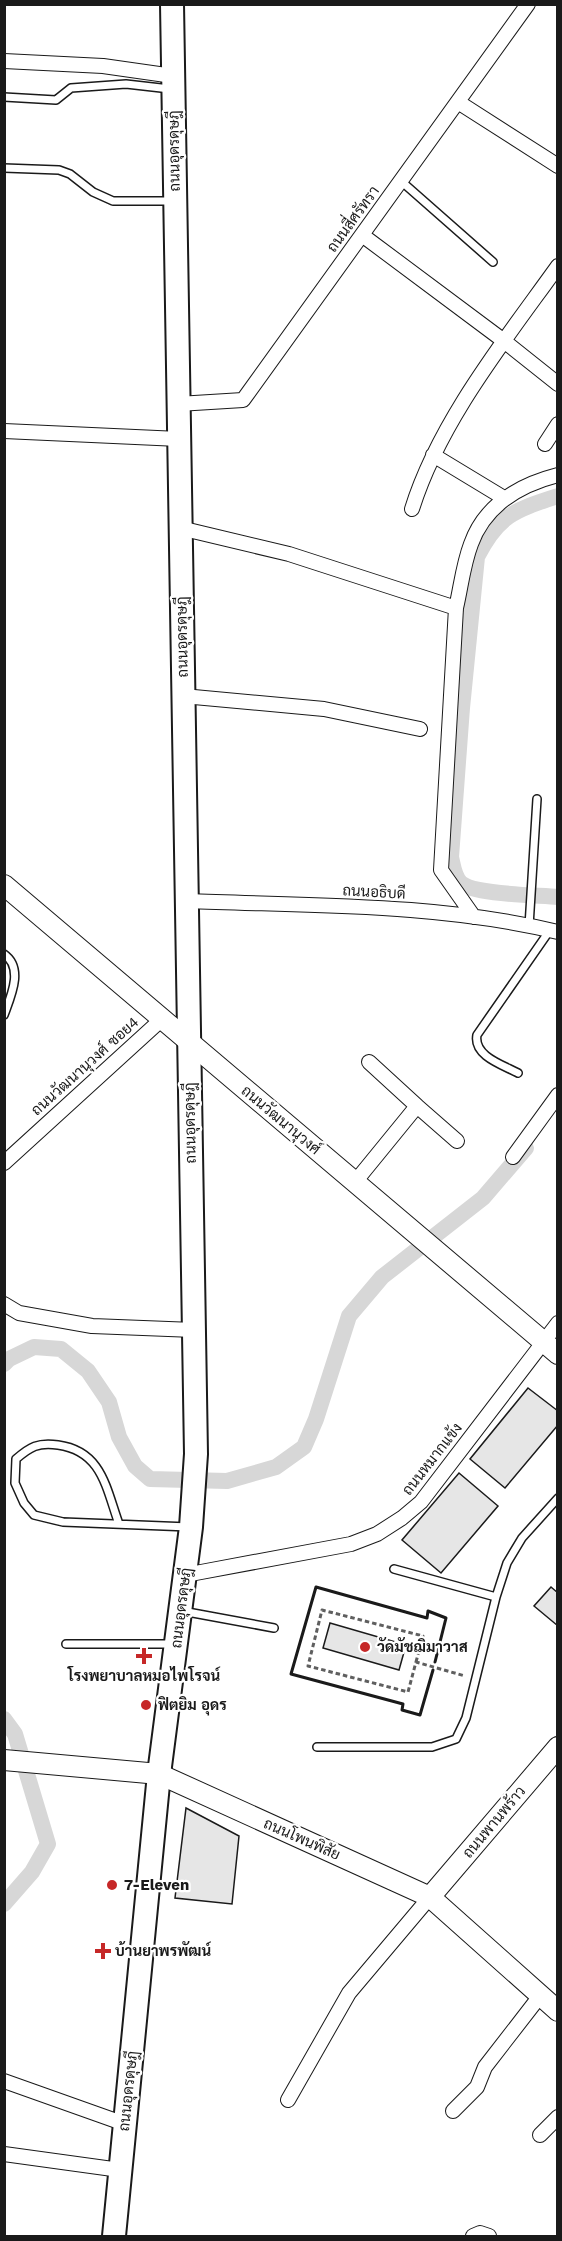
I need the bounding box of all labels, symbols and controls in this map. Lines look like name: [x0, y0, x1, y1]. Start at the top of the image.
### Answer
street label: ถนนอุดรดุษฎี: [163, 110, 186, 192]
street label: ถนนสี่ศรัทรา: [318, 179, 383, 256]
street label: ถนนอุดรดุษฎี: [171, 596, 194, 678]
street label: ถนนอธิบดี: [342, 880, 406, 903]
street label: ถนนวัฒนานุวงศ์ ซอย4: [27, 1012, 144, 1121]
street label: ถนนวัฒนานุวงศ์: [236, 1081, 325, 1160]
street label: ถนนอุดรดุษฎี: [179, 1082, 202, 1164]
street label: ถนนหมากแข้ง: [397, 1419, 466, 1499]
street label: ถนนอุดรดุษฎี: [166, 1567, 197, 1650]
place label: วัดมัชฌิมาวาส: [377, 1637, 468, 1656]
marker: วัดมัชฌิมาวาส: [358, 1640, 372, 1654]
marker: โรงพยาบาลหมอไพโรจน์: [135, 1647, 153, 1665]
place label: โรงพยาบาลหมอไพโรจน์: [67, 1665, 221, 1685]
place label: ฟิตยิม อุดร: [158, 1696, 227, 1716]
marker: ฟิตยิม อุดร: [139, 1698, 153, 1712]
street label: ถนนพานพร้าว: [458, 1782, 529, 1862]
street label: ถนนโพนพิสัย: [261, 1813, 344, 1864]
place label: 7-Eleven: [124, 1876, 189, 1894]
marker: 7-Eleven: [105, 1878, 119, 1892]
place label: บ้านยาพรพัฒน์: [115, 1941, 212, 1960]
marker: บ้านยาพรพัฒน์: [96, 1944, 110, 1958]
street label: ถนนอุดรดุษฎี: [114, 2050, 143, 2132]

